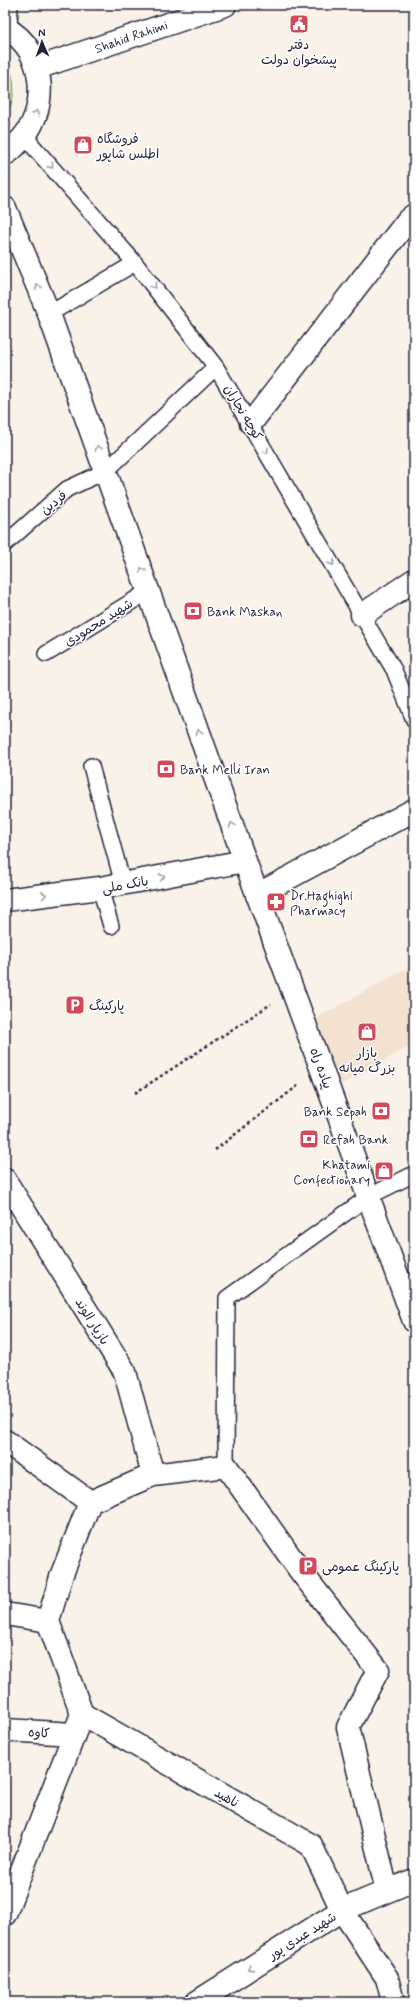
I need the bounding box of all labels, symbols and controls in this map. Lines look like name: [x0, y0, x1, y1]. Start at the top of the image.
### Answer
public building icon: دفتر پیشخوان دولت: [288, 13, 310, 35]
street label: Shahid Rahimi: [93, 17, 170, 58]
north arrow: [22, 22, 62, 62]
text: N: [38, 26, 46, 40]
place label: دفتر پیشخوان دولت: [261, 37, 337, 69]
one-way arrow: [31, 110, 40, 117]
place label: فروشگاه اطلس شاپور: [96, 131, 159, 163]
shop icon: فروشگاه اطلس شاپور: [72, 134, 94, 156]
one-way arrow: [46, 161, 53, 169]
one-way arrow: [149, 282, 156, 289]
one-way arrow: [35, 283, 43, 291]
street label: کوچه نجاران: [219, 382, 266, 444]
one-way arrow: [94, 444, 103, 451]
one-way arrow: [262, 447, 269, 454]
street label: فردین: [37, 487, 71, 519]
one-way arrow: [327, 559, 334, 566]
one-way arrow: [138, 567, 146, 574]
street label: شهید محمودی: [61, 595, 136, 651]
bank icon: Bank Maskan: [182, 600, 204, 622]
place label: Bank Maskan: [207, 604, 282, 621]
one-way arrow: [195, 729, 204, 736]
bank icon: Bank Melli Iran: [155, 758, 177, 780]
place label: Bank Melli Iran: [180, 762, 270, 779]
one-way arrow: [228, 821, 236, 828]
street label: بانک ملی: [101, 873, 150, 898]
one-way arrow: [159, 873, 165, 882]
place label: Dr.Haghighi Pharmacy: [290, 888, 353, 920]
one-way arrow: [41, 891, 47, 900]
pharmacy icon: Dr.Haghighi Pharmacy: [265, 891, 287, 913]
parking icon: پارکینگ: [64, 994, 86, 1016]
place label: پارکینگ: [89, 998, 125, 1015]
shop icon: بازار بزرگ میانه: [356, 1021, 378, 1043]
place label: بازار بزرگ میانه: [339, 1045, 395, 1077]
street label: پیاده راه: [305, 1046, 336, 1092]
bank icon: Bank Sepah: [370, 1100, 392, 1122]
place label: Bank Sepah: [304, 1104, 367, 1121]
bank icon: Refah Bank: [298, 1128, 320, 1150]
place label: Refah Bank: [323, 1132, 389, 1149]
place label: Khatami Confectionary: [293, 1157, 370, 1189]
shop icon: Khatami Confectionary: [373, 1160, 395, 1182]
street label: بازیار الوند: [71, 1295, 113, 1348]
parking icon: پارکینگ عمومی: [297, 1555, 319, 1577]
place label: پارکینگ عمومی: [322, 1559, 399, 1576]
street label: کاوه: [27, 1724, 51, 1743]
street label: ناهید: [211, 1785, 242, 1812]
street label: شهید عبدی پور: [265, 1909, 340, 1964]
one-way arrow: [247, 1964, 254, 1971]

